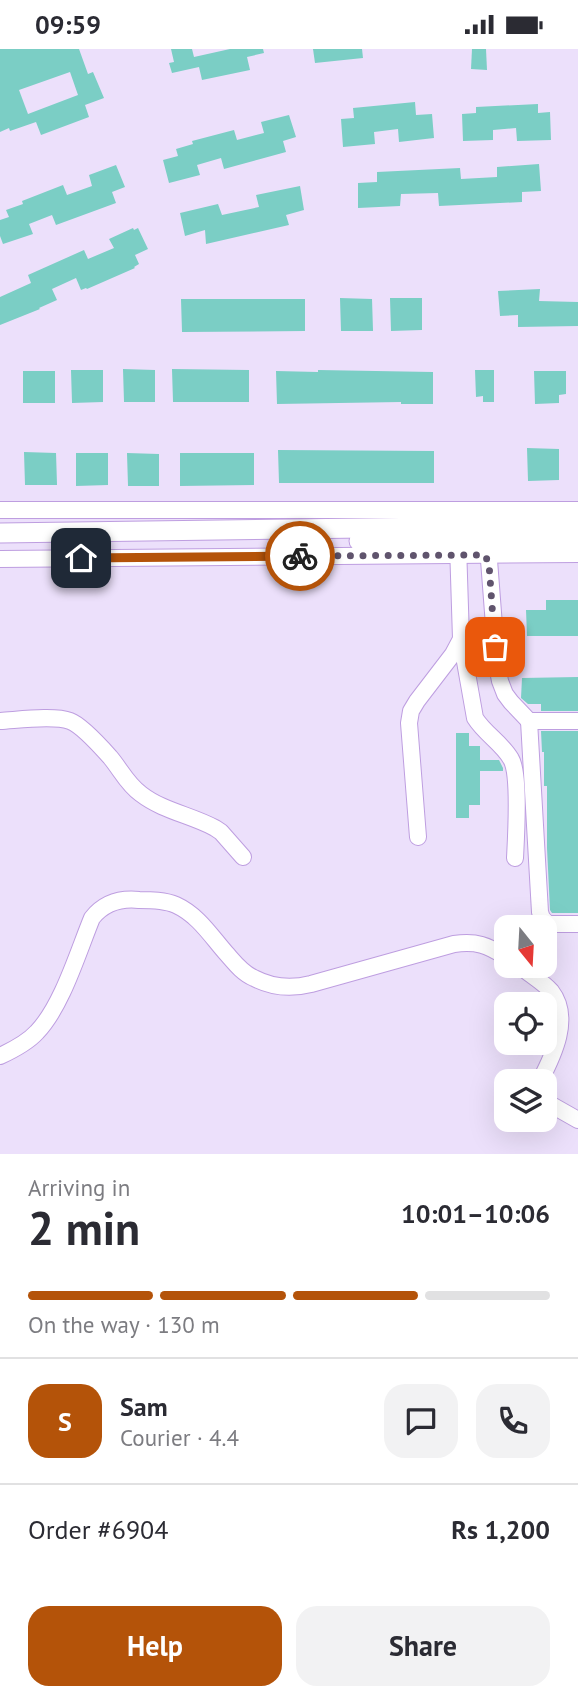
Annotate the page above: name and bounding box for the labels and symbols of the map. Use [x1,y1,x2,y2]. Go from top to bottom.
courier [265,521,335,591]
pin [51,528,111,588]
pin [465,617,525,677]
north arrow [494,915,556,978]

